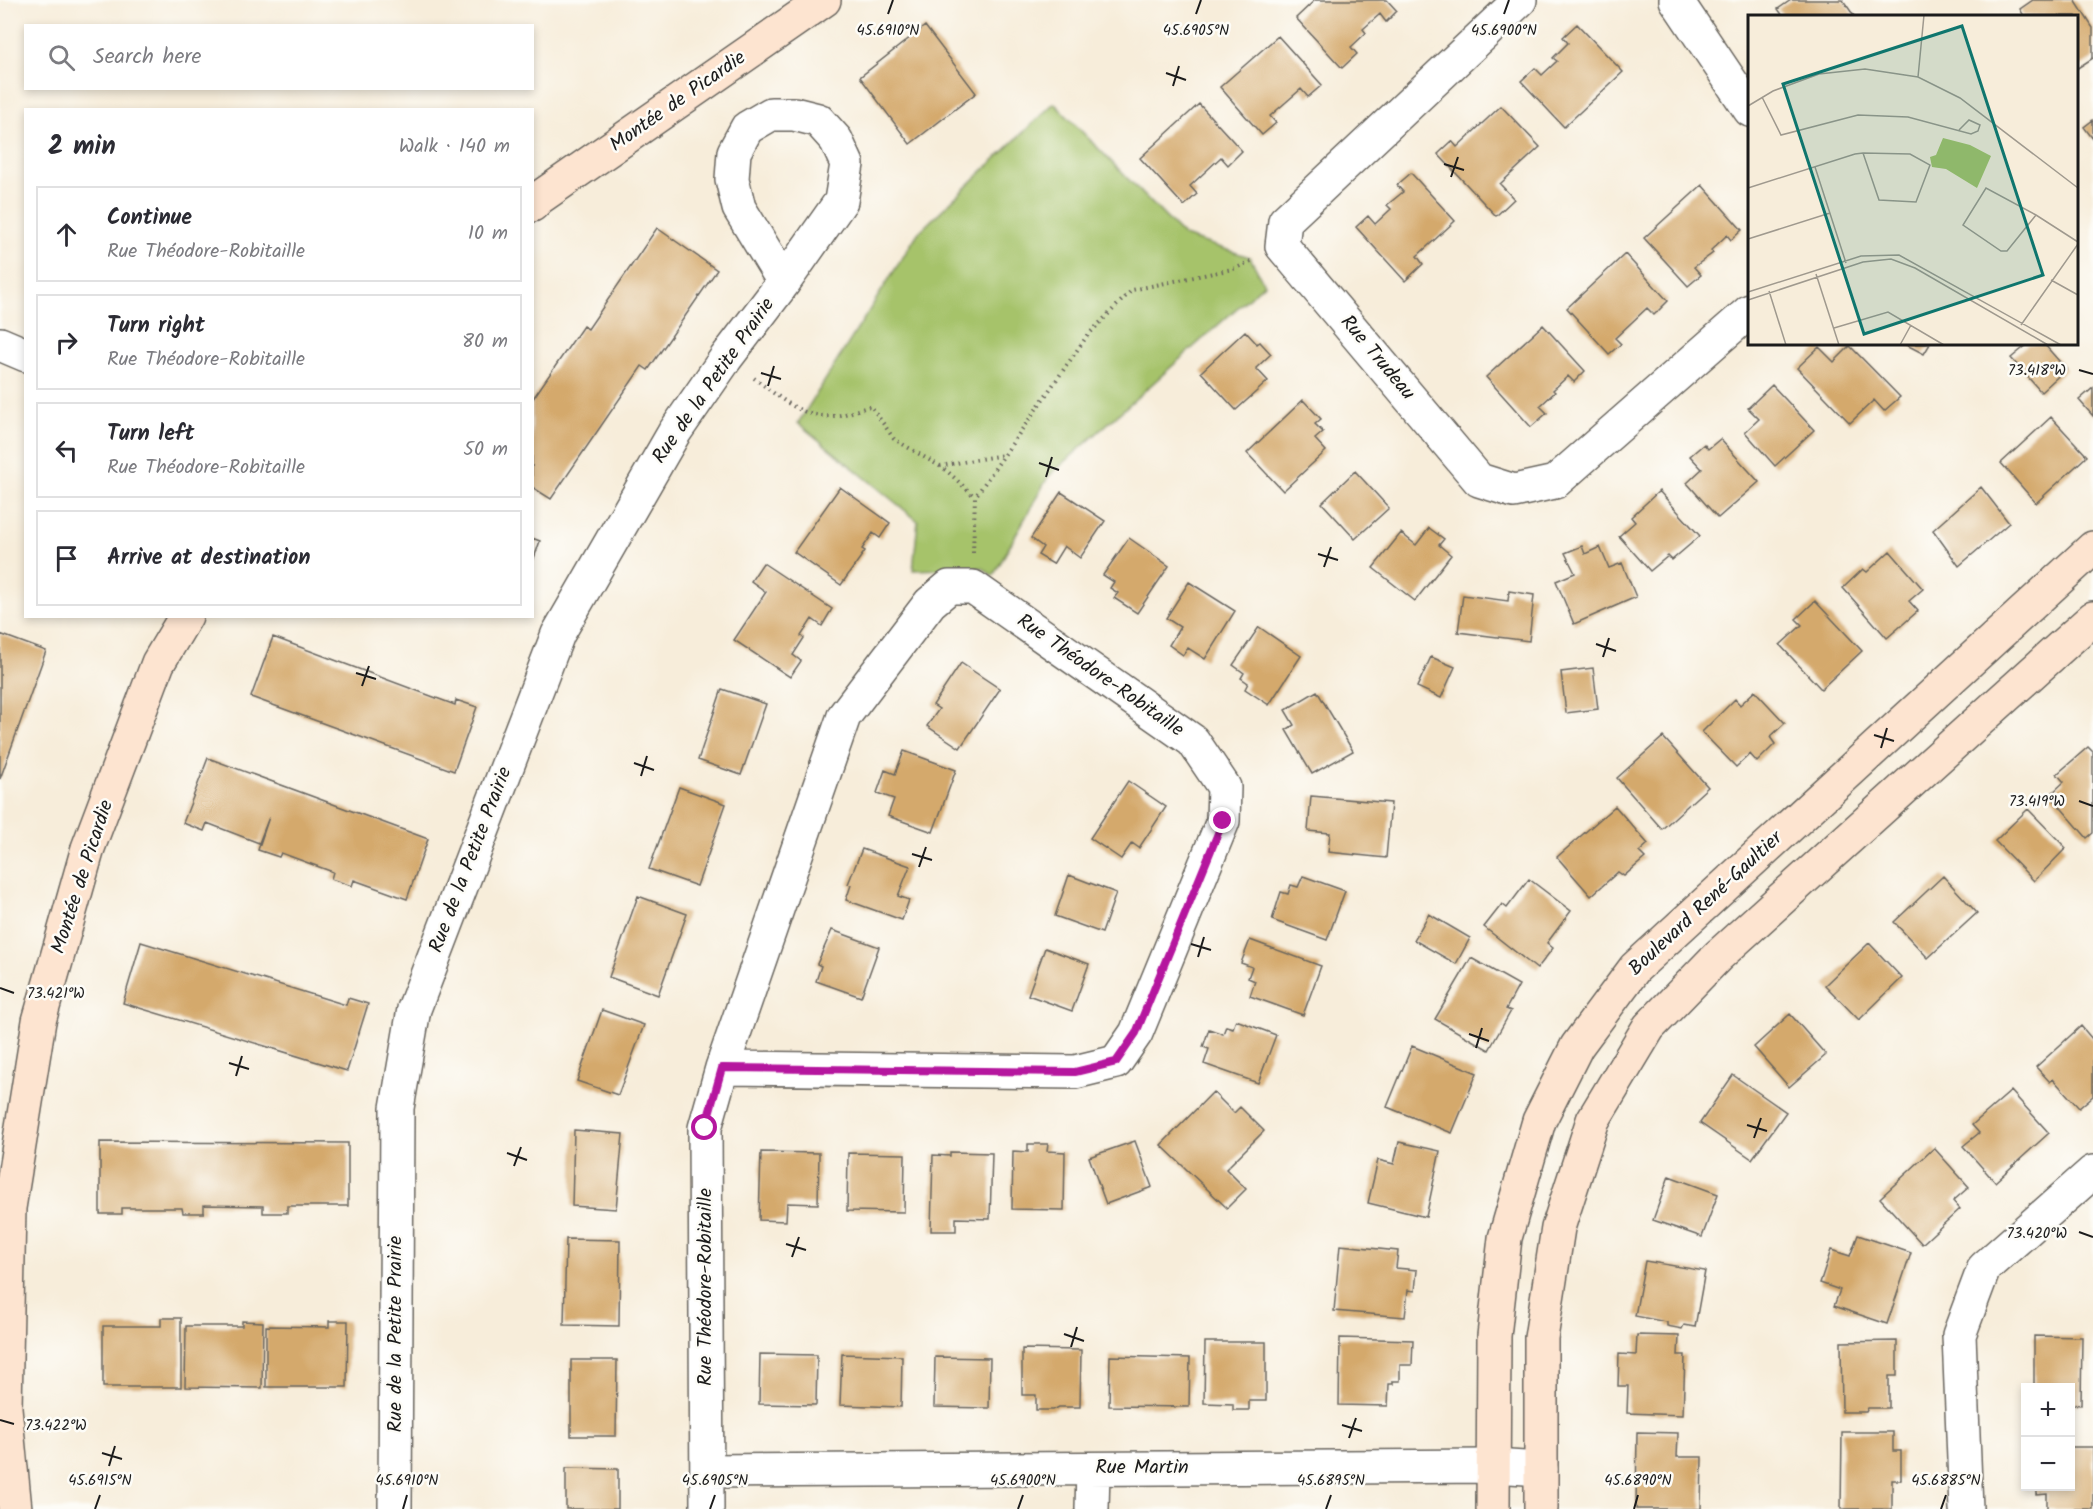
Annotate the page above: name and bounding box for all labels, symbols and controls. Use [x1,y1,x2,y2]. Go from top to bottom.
inset map [1748,15,2078,345]
text: 45.6910°N [857,19,920,43]
text: 45.6905°N [1163,19,1229,43]
text: 45.6900°N [1471,19,1537,43]
search box [24,24,534,90]
text: Search here [93,40,201,75]
icon: search [45,41,78,74]
street label: Montée de Picardie [603,43,753,161]
text: 2 min [48,126,116,168]
text: Walk · 140 m [399,131,510,163]
text: Continue [107,201,192,236]
icon: ahead [50,218,83,251]
text: 10 m [468,218,508,250]
text: Rue Théodore-Robitaille [107,236,305,268]
street label: Rue de la Petite Prairie [644,291,784,471]
street label: Rue Trudeau [1332,308,1423,408]
text: Turn right [107,309,205,344]
icon: right [50,326,83,359]
text: 80 m [462,326,508,358]
text: Rue Théodore-Robitaille [107,344,305,376]
text: 73.418°W [2008,359,2066,383]
text: Turn left [107,417,194,452]
icon: left [50,434,83,467]
text: 50 m [463,434,508,466]
text: Rue Théodore-Robitaille [107,452,305,484]
text: Arrive at destination [107,541,310,576]
icon: arrive [50,542,83,575]
street label: Rue Théodore-Robitaille [1010,606,1190,746]
street label: Rue de la Petite Prairie [421,762,521,958]
text: 73.419°W [2009,790,2065,814]
street label: Montée de Picardie [43,796,123,958]
route end [1209,807,1235,833]
street label: Boulevard René-Gaultier [1621,823,1792,984]
text: 73.421°W [27,982,85,1006]
route start [691,1114,717,1140]
street label: Rue Théodore-Robitaille [690,1188,722,1386]
text: 73.420°W [2007,1222,2067,1246]
street label: Rue de la Petite Prairie [380,1236,412,1432]
map controls [2021,1383,2075,1491]
button: + [2021,1383,2075,1437]
text: 73.422°W [25,1414,87,1438]
button: − [2021,1437,2075,1491]
street label: Rue Martin [1095,1452,1189,1484]
text: 45.6915°N [68,1469,132,1493]
text: 45.6910°N [376,1469,439,1493]
text: 45.6905°N [682,1469,748,1493]
text: 45.6900°N [990,1469,1056,1493]
text: 45.6895°N [1297,1469,1365,1493]
text: 45.6890°N [1604,1469,1672,1493]
text: 45.6885°N [1911,1469,1981,1493]

